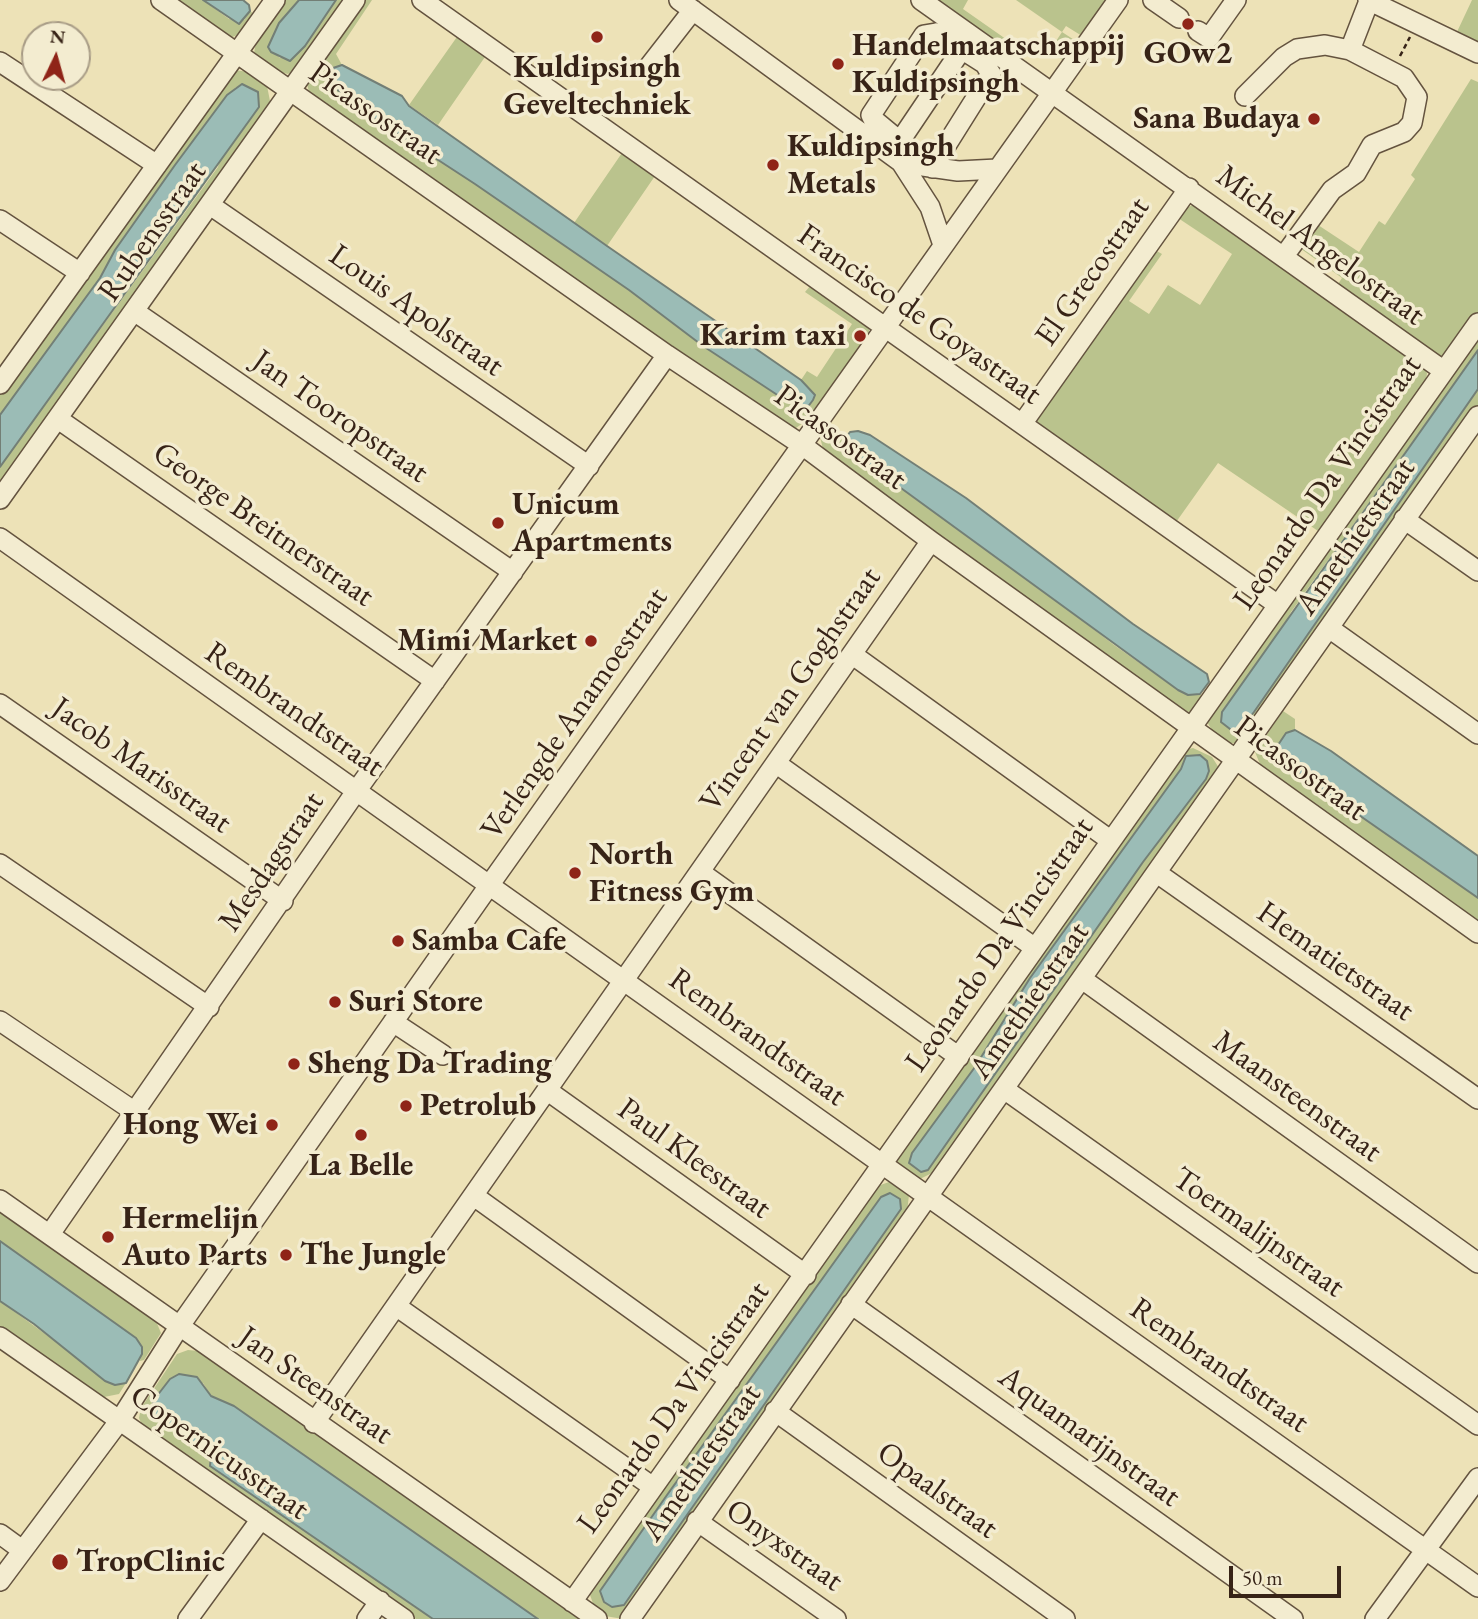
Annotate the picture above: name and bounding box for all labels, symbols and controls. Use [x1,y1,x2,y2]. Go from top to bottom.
marker: GOw2 [1180,16,1196,32]
north arrow [21,21,91,91]
text: N [49,23,66,50]
place label: Handelmaatschappij Kuldipsingh [852,27,1125,102]
marker: Kuldipsingh Geveltechniek [589,29,605,45]
place label: GOw2 [1144,35,1232,73]
place label: Kuldipsingh Geveltechniek [503,49,691,124]
street label: Picassostraat [301,54,449,174]
marker: Handelmaatschappij Kuldipsingh [830,56,846,72]
place label: Sana Budaya [1133,100,1300,138]
marker: Sana Budaya [1306,111,1322,127]
place label: Kuldipsingh Metals [787,128,955,203]
street label: Rubensstraat [91,154,215,310]
marker: Kuldipsingh Metals [765,157,781,173]
street label: Michel Angelostraat [1208,157,1432,335]
street label: El Grecostraat [1028,190,1158,354]
street label: Francisco de Goyastraat [790,216,1048,414]
street label: Louis Apolstraat [321,237,511,385]
place label: Karim taxi [700,317,846,355]
marker: Karim taxi [852,328,868,344]
street label: Jan Tooropstraat [244,342,436,492]
street label: Leonardo Da Vincistraat [1226,348,1430,618]
street label: Picassostraat [766,377,914,499]
street label: George Breitnerstraat [145,434,381,616]
street label: Amethietstraat [1288,451,1424,623]
place label: Unicum Apartments [512,486,672,561]
marker: Unicum Apartments [490,515,506,531]
street label: Vincent van Goghstraat [692,560,890,820]
street label: Verlengde Anamoestraat [473,580,677,848]
place label: Mimi Market [397,622,577,660]
marker: Mimi Market [583,633,599,649]
street label: Rembrandtstraat [197,634,391,786]
street label: Jacob Marisstraat [43,690,239,842]
street label: Picassostraat [1226,708,1374,830]
street label: Mesdagstraat [211,785,333,939]
street label: Leonardo Da Vincistraat [898,810,1102,1080]
place label: North Fitness Gym [589,836,754,911]
marker: North Fitness Gym [567,865,583,881]
street label: Hematietstraat [1249,894,1421,1030]
street label: Amethietstraat [962,915,1098,1087]
place label: Samba Cafe [412,922,566,960]
marker: Samba Cafe [390,933,406,949]
street label: Rembrandtstraat [661,961,853,1115]
place label: Suri Store [349,983,483,1021]
marker: Suri Store [327,994,343,1010]
street label: Maansteenstraat [1205,1023,1389,1171]
place label: Sheng Da Trading [308,1045,552,1083]
marker: Sheng Da Trading [286,1056,302,1072]
place label: Petrolub [420,1087,536,1125]
street label: Paul Kleestraat [610,1090,778,1228]
marker: Petrolub [398,1098,414,1114]
place label: Hong Wei [123,1106,258,1144]
marker: Hong Wei [264,1117,280,1133]
marker: La Belle [353,1127,369,1143]
place label: La Belle [309,1147,413,1185]
street label: Toermalijnstraat [1165,1160,1351,1306]
place label: Hermelijn Auto Parts [122,1200,267,1275]
marker: Hermelijn Auto Parts [100,1229,116,1245]
place label: The Jungle [300,1236,446,1274]
marker: The Jungle [278,1247,294,1263]
street label: Leonardo Da Vincistraat [570,1275,778,1541]
street label: Rembrandtstraat [1122,1290,1316,1442]
street label: Jan Steenstraat [230,1319,400,1453]
street label: Aquamarijnstraat [991,1358,1187,1516]
street label: Copernicusstraat [122,1377,316,1529]
street label: Amethietstraat [634,1377,770,1549]
street label: Opaalstraat [869,1434,1005,1548]
street label: Onyxstraat [718,1492,850,1600]
place label: TropClinic [76,1543,225,1581]
marker: TropClinic [50,1552,70,1572]
scale bar [1233,1552,1345,1596]
text: 50 m [1242,1564,1283,1591]

